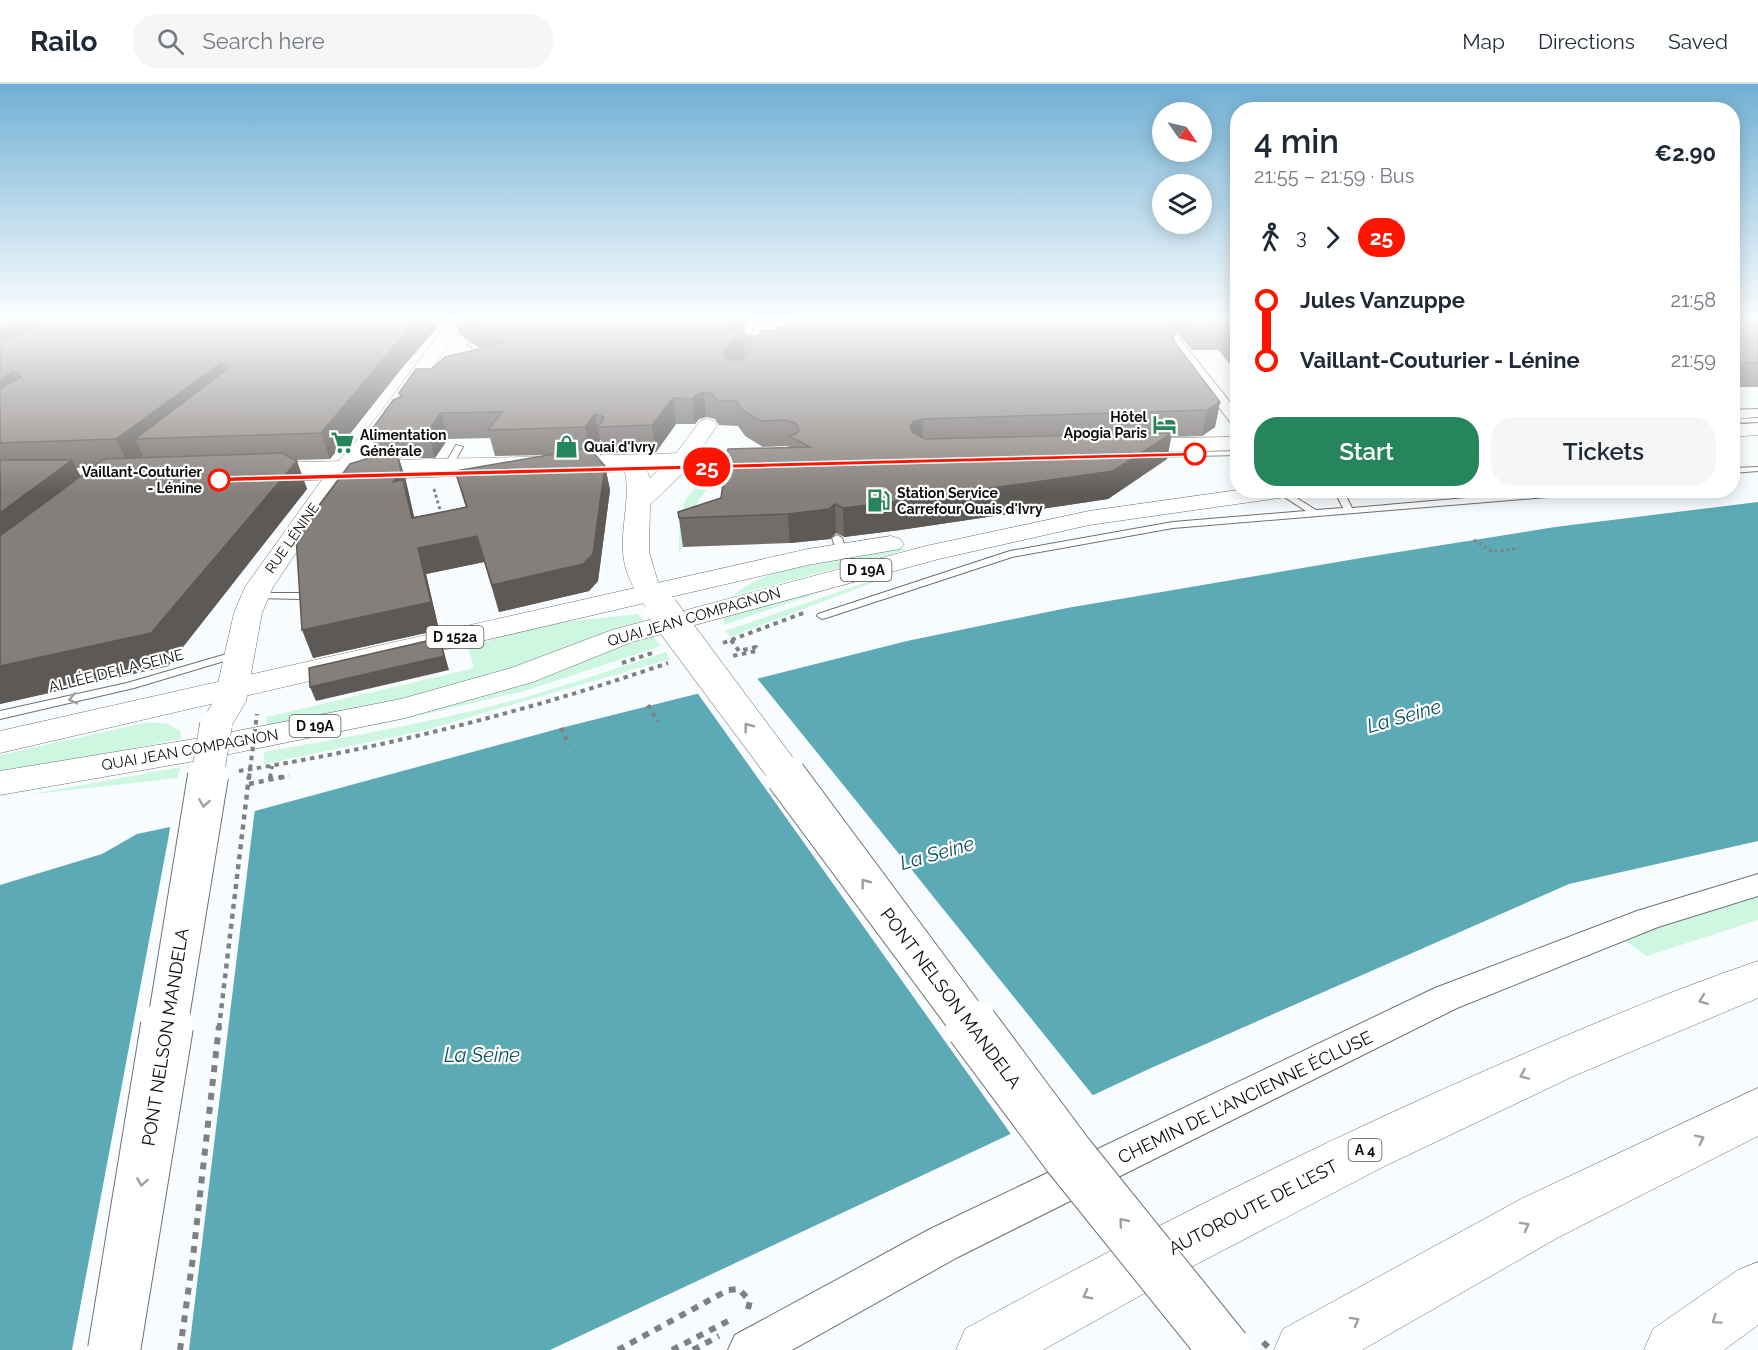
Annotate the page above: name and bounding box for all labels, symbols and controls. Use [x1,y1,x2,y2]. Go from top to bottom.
search box [133,14,553,68]
text: Railo [30,25,97,58]
icon: search [154,25,187,58]
text: Search here [202,28,325,54]
text: Map [1462,29,1505,54]
text: Directions [1538,29,1635,54]
text: Saved [1668,29,1728,54]
north arrow [1152,102,1212,162]
map controls [1152,102,1212,234]
text: 4 min [1254,122,1339,161]
text: €2.90 [1655,140,1716,166]
text: 21:55 – 21:59 · Bus [1254,164,1414,188]
button: layers [1152,174,1212,234]
icon: walk [1254,221,1287,254]
icon: forward [1316,221,1349,254]
text: 3 [1296,225,1307,249]
text: 25 [1370,225,1393,250]
text: Jules Vanzuppe [1300,287,1465,313]
text: 21:58 [1671,288,1716,312]
text: Vaillant-Couturier - Lénine [1300,347,1580,373]
text: 21:59 [1671,348,1716,372]
place label: Hôtel Apogia Paris [1064,409,1148,441]
hotel icon: Hôtel Apogia Paris [1152,412,1178,438]
button: Start [1254,417,1479,486]
button: Tickets [1491,417,1716,486]
place label: Alimentation Générale [360,427,446,459]
supermarket icon: Alimentation Générale [329,430,355,456]
shop icon: Quai d'Ivry [553,434,579,460]
place label: Quai d'Ivry [584,439,656,455]
unlabelled marker [1184,443,1206,465]
line badge: 25 [680,448,734,487]
text: 25 [695,455,719,480]
place label: Vaillant-Couturier - Lénine [82,464,203,496]
marker: Vaillant-Couturier - Lénine [208,469,230,491]
place label: Station Service Carrefour Quais d'Ivry [897,485,1043,517]
fuel station icon: Station Service Carrefour Quais d'Ivry [866,488,892,514]
street label: RUE LÉNINE [261,499,322,576]
road number: D 19A [840,559,892,581]
street label: QUAI JEAN COMPAGNON [605,584,783,650]
road number: D 152a [426,626,484,648]
street label: ALLÉE DE LA SEINE [47,646,185,696]
one-way arrow [68,691,78,704]
water label: La Seine [1364,694,1444,738]
road number: D 19A [290,715,340,737]
one-way arrow [745,722,756,733]
street label: QUAI JEAN COMPAGNON [100,726,280,774]
one-way arrow [198,799,210,808]
water label: La Seine [897,831,977,875]
one-way arrow [861,878,872,889]
street label: PONT NELSON MANDELA [876,904,1026,1092]
street label: PONT NELSON MANDELA [137,927,193,1147]
one-way arrow [1699,992,1709,1005]
street label: CHEMIN DE L'ANCIENNE ÉCLUSE [1114,1025,1376,1168]
water label: La Seine [444,1043,520,1067]
one-way arrow [1519,1068,1530,1080]
one-way arrow [1693,1135,1704,1147]
road number: A 4 [1348,1139,1382,1161]
street label: AUTOROUTE DE L’EST [1165,1155,1341,1259]
one-way arrow [136,1178,148,1187]
one-way arrow [1119,1218,1130,1229]
one-way arrow [1519,1222,1529,1233]
one-way arrow [1083,1288,1093,1299]
one-way arrow [1711,1313,1722,1324]
one-way arrow [1349,1317,1359,1329]

